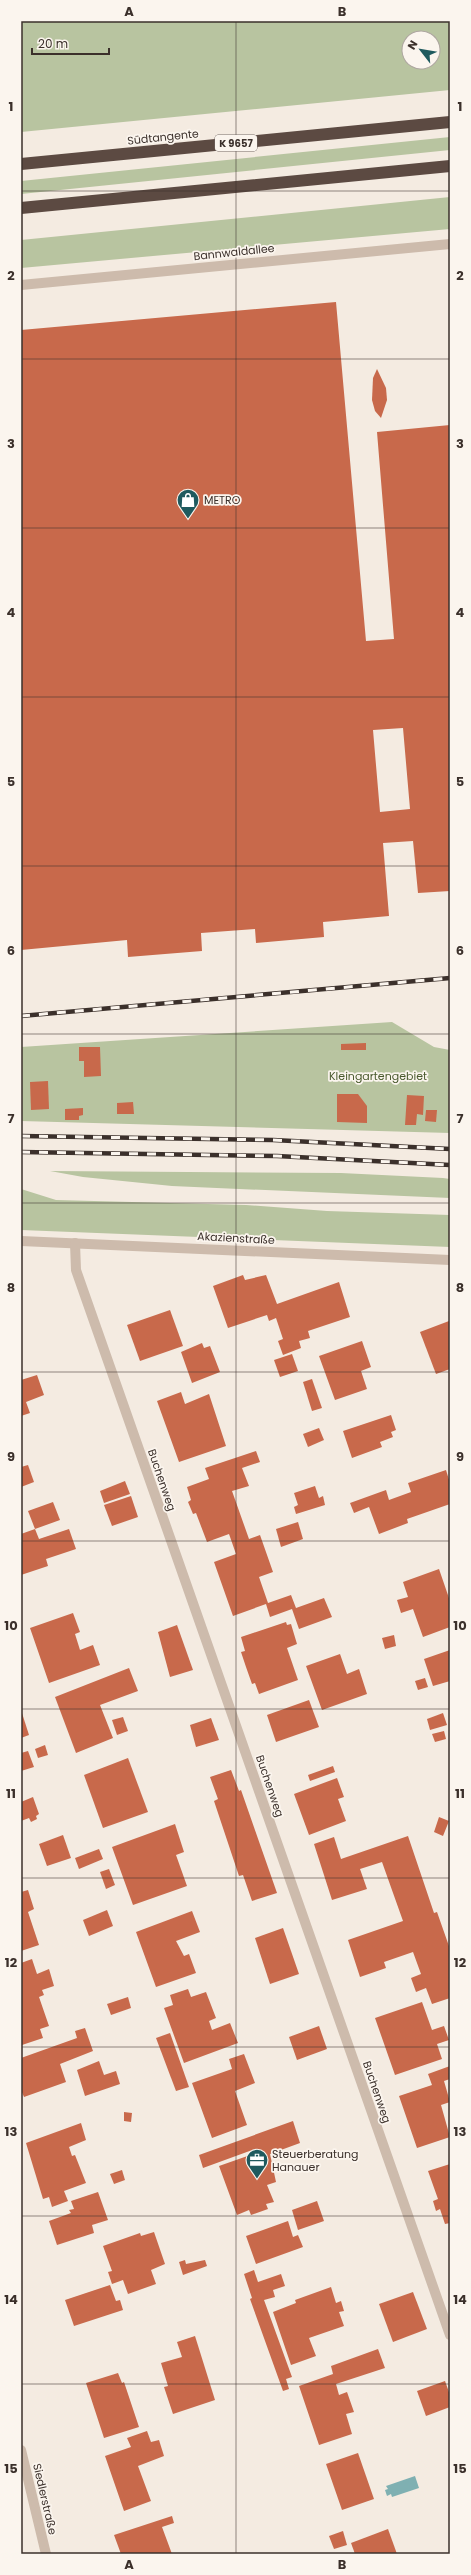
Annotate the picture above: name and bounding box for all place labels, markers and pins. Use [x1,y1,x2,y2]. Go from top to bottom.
shop icon: METRO [175,487,201,520]
place label: METRO [204,492,241,508]
place label: Steuerberatung Hanauer [272,2146,359,2175]
office icon: Steuerberatung Hanauer [244,2147,270,2180]

